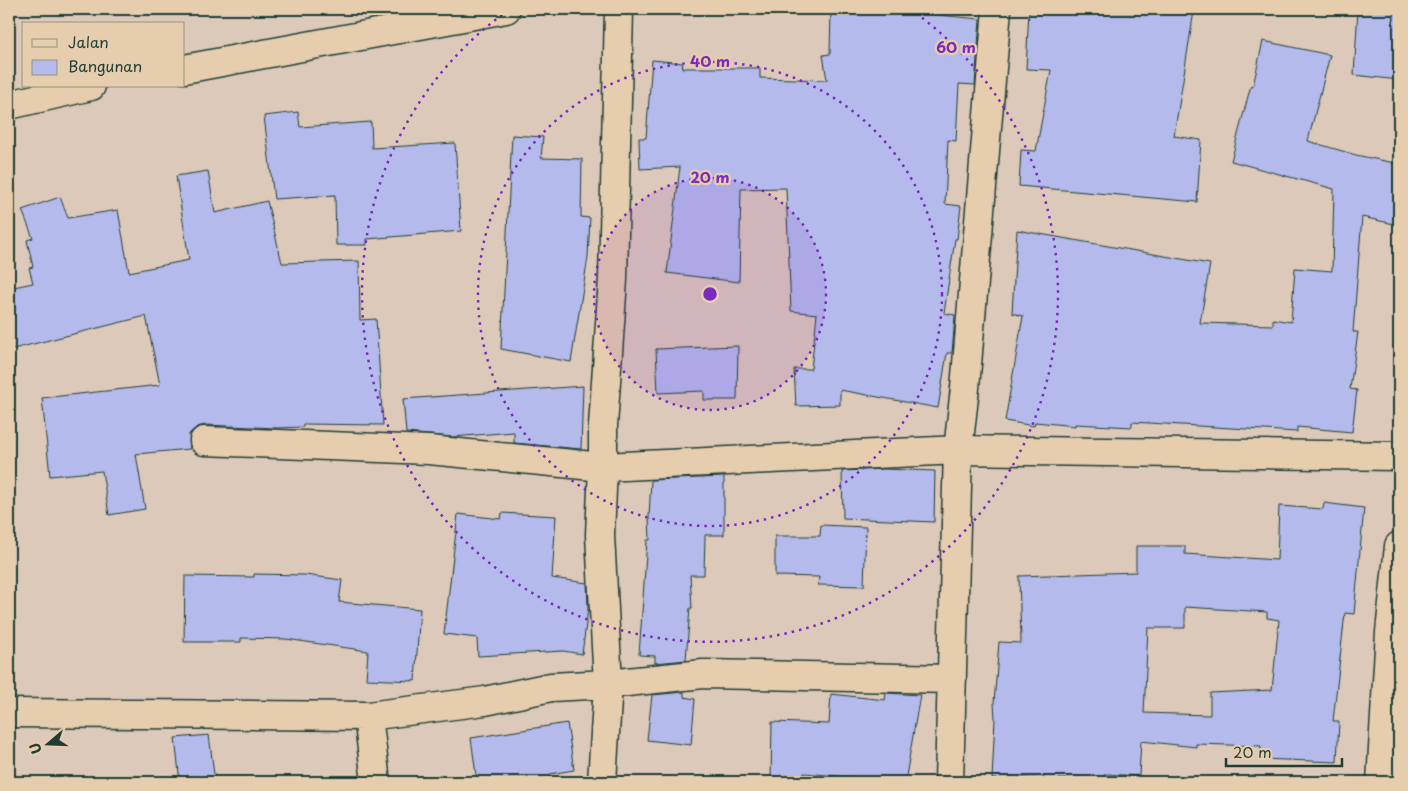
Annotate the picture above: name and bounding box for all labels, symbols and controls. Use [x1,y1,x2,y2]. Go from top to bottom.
legend [22,22,185,88]
text: Jalan [68,30,109,53]
text: 60 m [936,35,976,58]
text: 40 m [690,49,730,72]
text: Bangunan [68,54,142,77]
text: 20 m [691,165,729,188]
centre of rings [701,285,719,303]
north arrow [22,718,72,768]
scale bar [1226,736,1342,768]
text: U [24,740,47,757]
text: 20 m [1233,740,1272,763]

